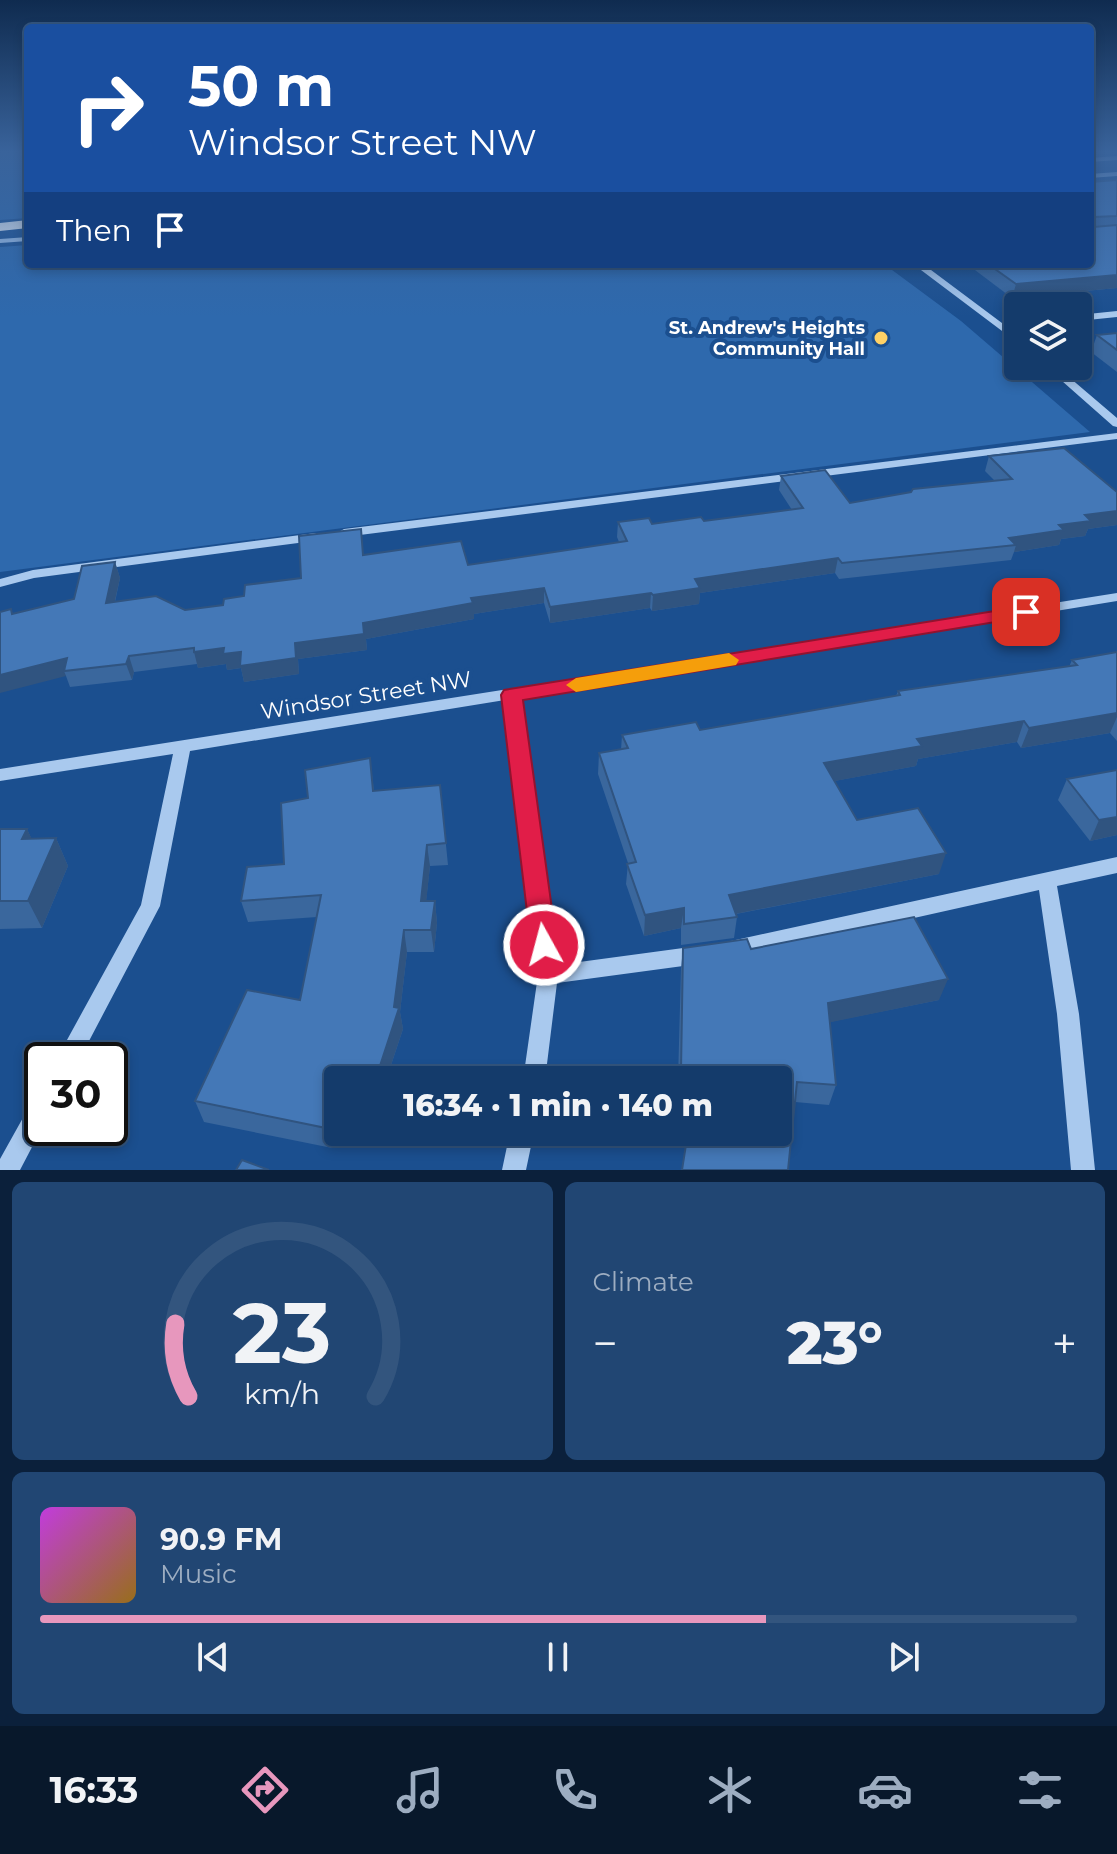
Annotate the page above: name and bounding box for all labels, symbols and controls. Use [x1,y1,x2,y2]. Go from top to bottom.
text: 50 m [188,52,334,120]
icon: right [56,56,160,160]
text: Windsor Street NW [188,120,537,164]
icon: arrive [148,208,192,252]
text: Then [56,212,132,249]
map controls [1004,292,1092,380]
button: layers [1004,292,1092,380]
place label: St. Andrew's Heights Community Hall [669,317,865,360]
marker: St. Andrew's Heights Community Hall [872,329,890,347]
pin [992,578,1060,646]
icon: arrive [1004,590,1048,634]
street label: Windsor Street NW [259,665,473,726]
position arrow [502,903,586,987]
speed limit sign: 30 [24,1042,128,1146]
text: 16:34 · 1 min · 140 m [403,1087,713,1124]
text: Climate [593,1266,694,1298]
text: 23 [233,1282,331,1384]
text: 23° [787,1306,883,1379]
text: − [593,1316,618,1370]
text: + [1052,1316,1077,1370]
text: km/h [244,1376,320,1411]
text: 90.9 FM [160,1521,282,1558]
text: Music [160,1558,237,1590]
icon: previous [191,1635,235,1679]
icon: pause [536,1635,580,1679]
icon: next [882,1635,926,1679]
icon: directions [237,1762,293,1818]
icon: music [392,1762,448,1818]
icon: phone [547,1762,603,1818]
icon: climate [702,1762,758,1818]
icon: car [857,1762,913,1818]
icon: filters [1012,1762,1068,1818]
text: 16:33 [49,1768,138,1812]

